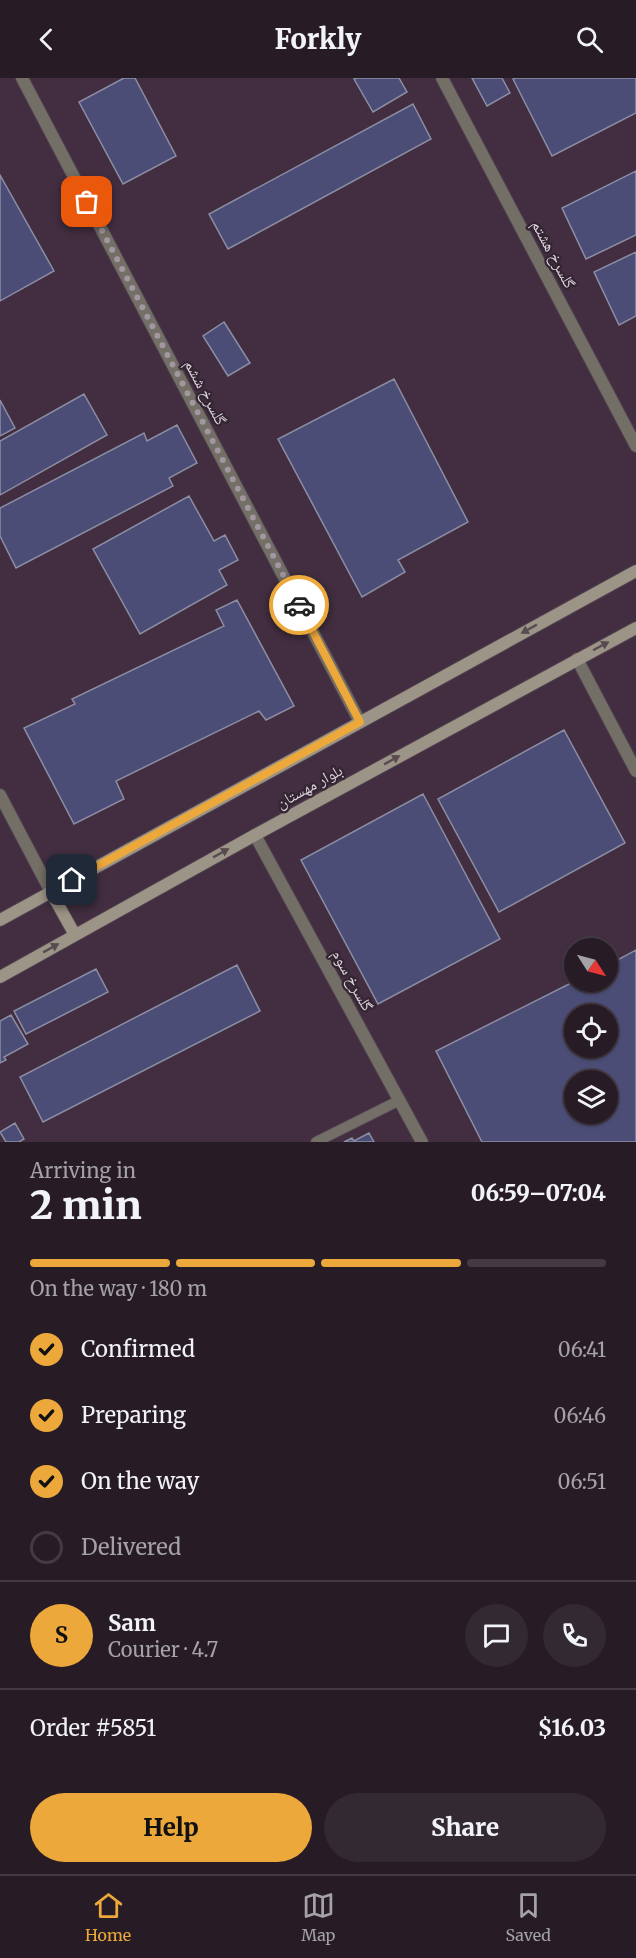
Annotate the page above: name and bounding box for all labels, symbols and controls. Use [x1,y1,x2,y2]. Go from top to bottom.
text: Forkly [275,22,361,56]
icon: back [30,23,63,56]
icon: search [573,23,606,56]
pin [61,176,112,227]
icon: bag [70,185,103,218]
street label: گلسرخ هشتم [527,216,580,292]
street label: گلسرخ ششم [180,356,232,429]
courier [269,575,329,635]
icon: car [283,589,316,622]
one-way arrow [521,624,538,634]
one-way arrow [592,642,609,651]
one-way arrow [384,755,401,765]
street label: بلوار مهستان [272,760,346,813]
one-way arrow [213,849,230,859]
pin [46,854,97,905]
icon: home [55,863,88,896]
north arrow [564,938,618,992]
map controls [564,938,618,1124]
one-way arrow [43,943,59,954]
street label: گلسرخ سوم [327,946,378,1015]
button: locate [564,1004,618,1058]
button: layers [564,1070,618,1124]
text: Arriving in [30,1158,136,1183]
text: 06:59–07:04 [471,1179,606,1207]
text: 2 min [30,1181,142,1230]
text: On the way · 180 m [30,1276,207,1301]
icon: check [30,1333,63,1366]
text: Confirmed [81,1335,195,1363]
text: 06:41 [558,1337,606,1362]
icon: check [30,1399,63,1432]
text: Preparing [81,1401,186,1429]
text: 06:46 [554,1403,606,1428]
icon: check [30,1465,63,1498]
text: On the way [81,1467,199,1495]
text: 06:51 [558,1469,606,1494]
text: Delivered [81,1533,181,1561]
button: chat [465,1604,528,1667]
button: phone [543,1604,606,1667]
text: Sam [108,1609,156,1637]
text: S [55,1621,68,1649]
text: Courier · 4.7 [108,1637,218,1662]
text: Order #5851 [30,1714,156,1742]
text: $16.03 [538,1714,606,1742]
button: Help [30,1793,312,1862]
button: Share [324,1793,606,1862]
tab: Home [85,1889,131,1945]
tab: Map [301,1889,335,1945]
tab: Saved [506,1889,551,1945]

